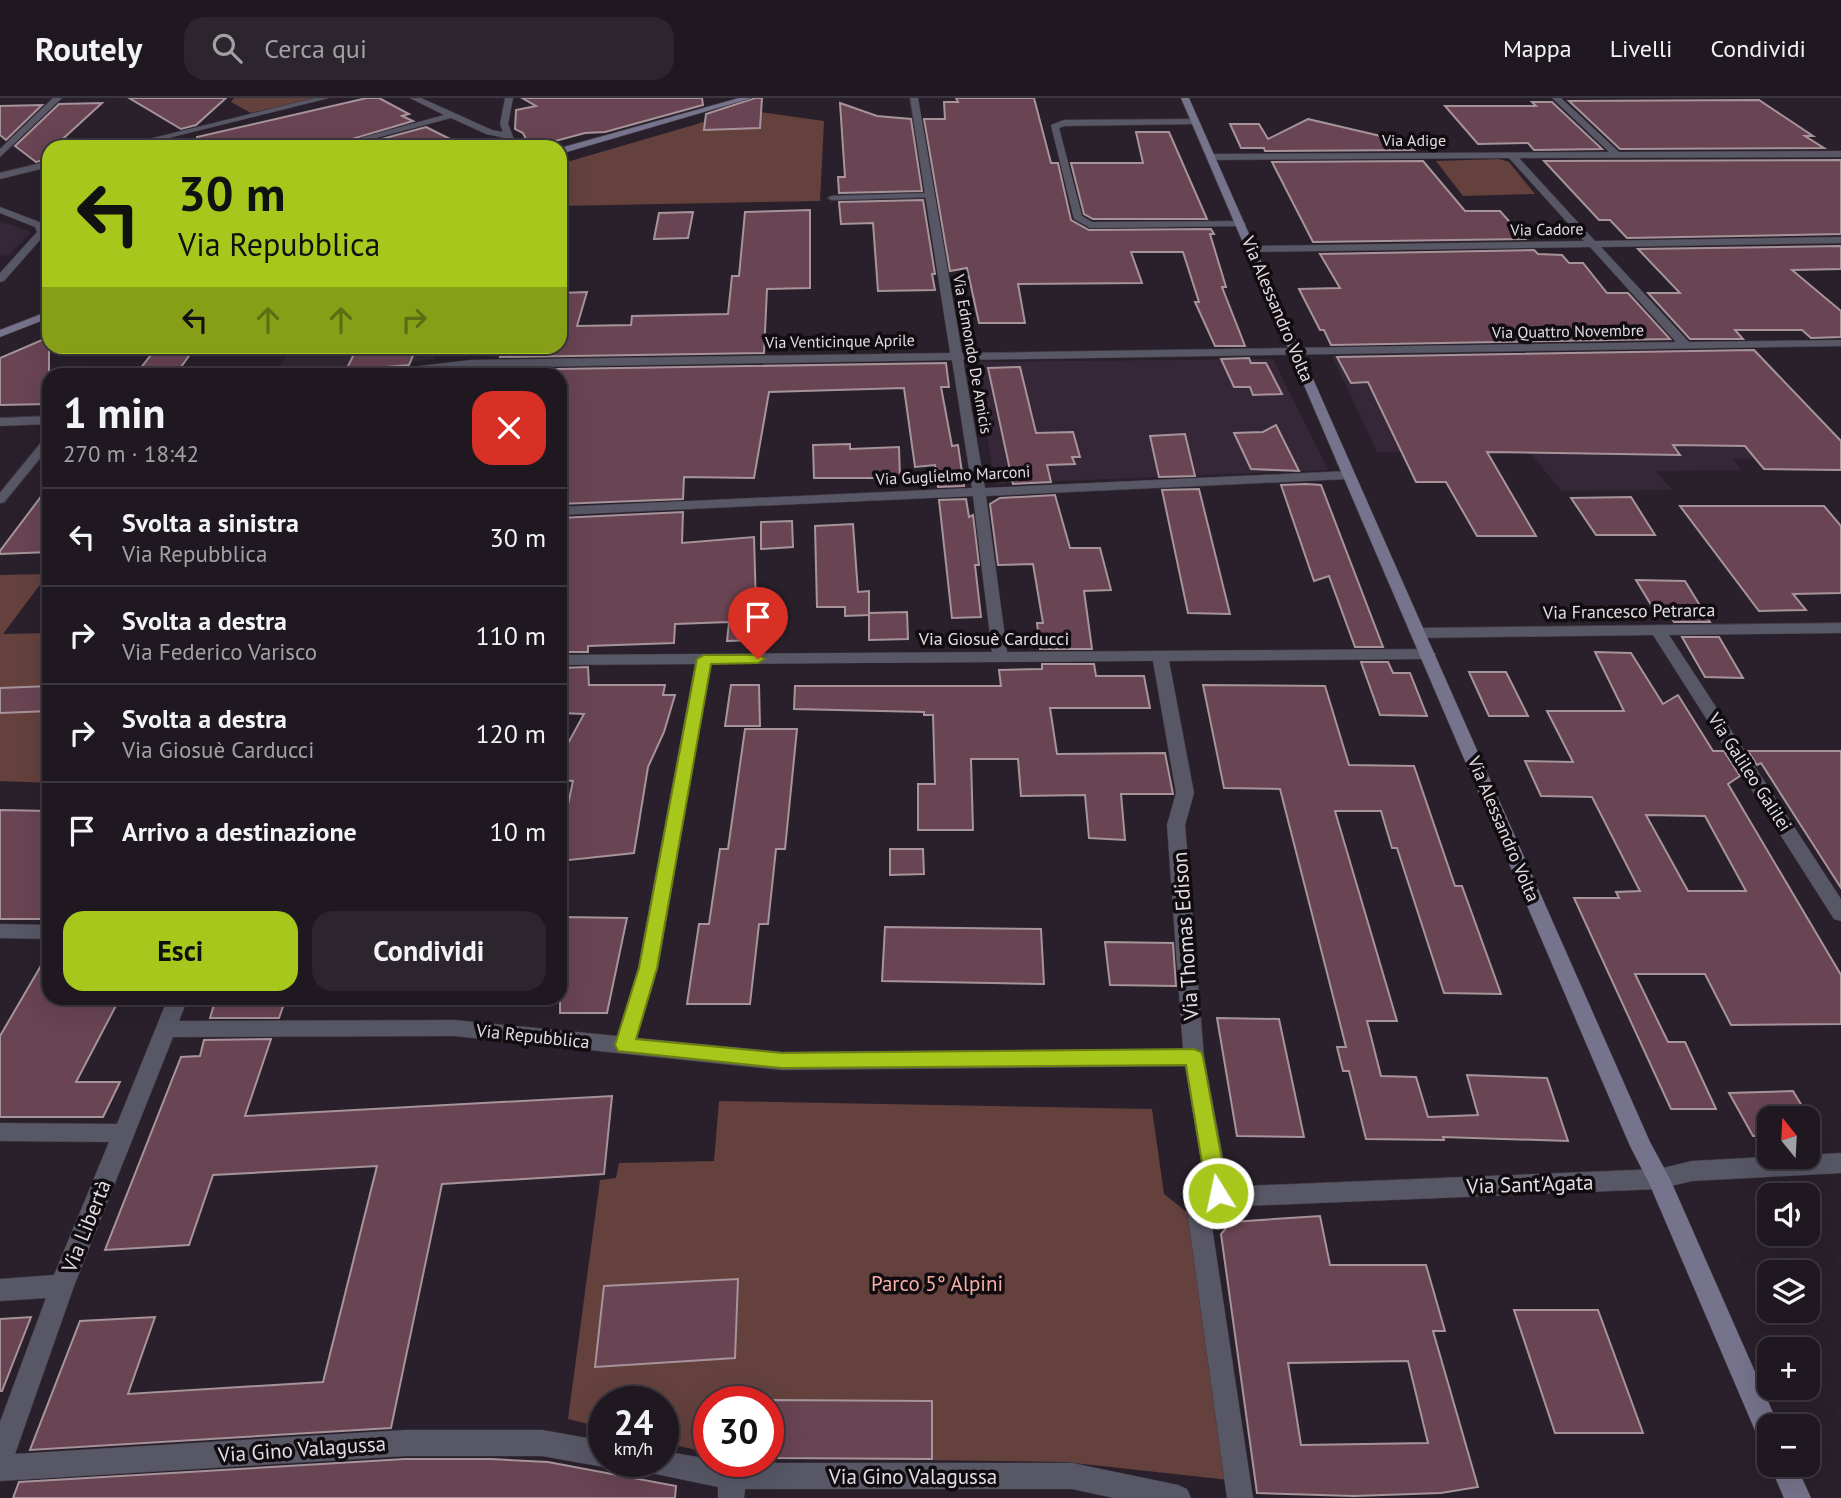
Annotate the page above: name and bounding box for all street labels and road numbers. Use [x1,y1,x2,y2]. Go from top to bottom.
street label: Via Adige [1381,130,1446,150]
street label: Via Cadore [1509,218,1584,240]
street label: Via Alessandro Volta [1237,232,1319,385]
street label: Via Edmondo De Amicis [949,272,997,436]
street label: Via Quattro Novembre [1491,320,1644,342]
street label: Via Venticinque Aprile [764,330,915,352]
street label: Via Guglielmo Marconi [874,461,1031,489]
street label: Via Francesco Petrarca [1542,598,1715,624]
street label: Via Giosuè Carducci [918,627,1069,650]
street label: Via Galileo Galilei [1703,708,1797,836]
street label: Via Alessandro Volta [1463,752,1545,905]
street label: Via Thomas Edison [1166,851,1204,1022]
street label: Via Repubblica [474,1019,591,1053]
street label: Via Sant'Agata [1465,1168,1594,1200]
street label: Via Libertà [55,1176,117,1277]
street label: Via Gino Valagussa [216,1430,387,1468]
street label: Via Gino Valagussa [828,1463,997,1490]

